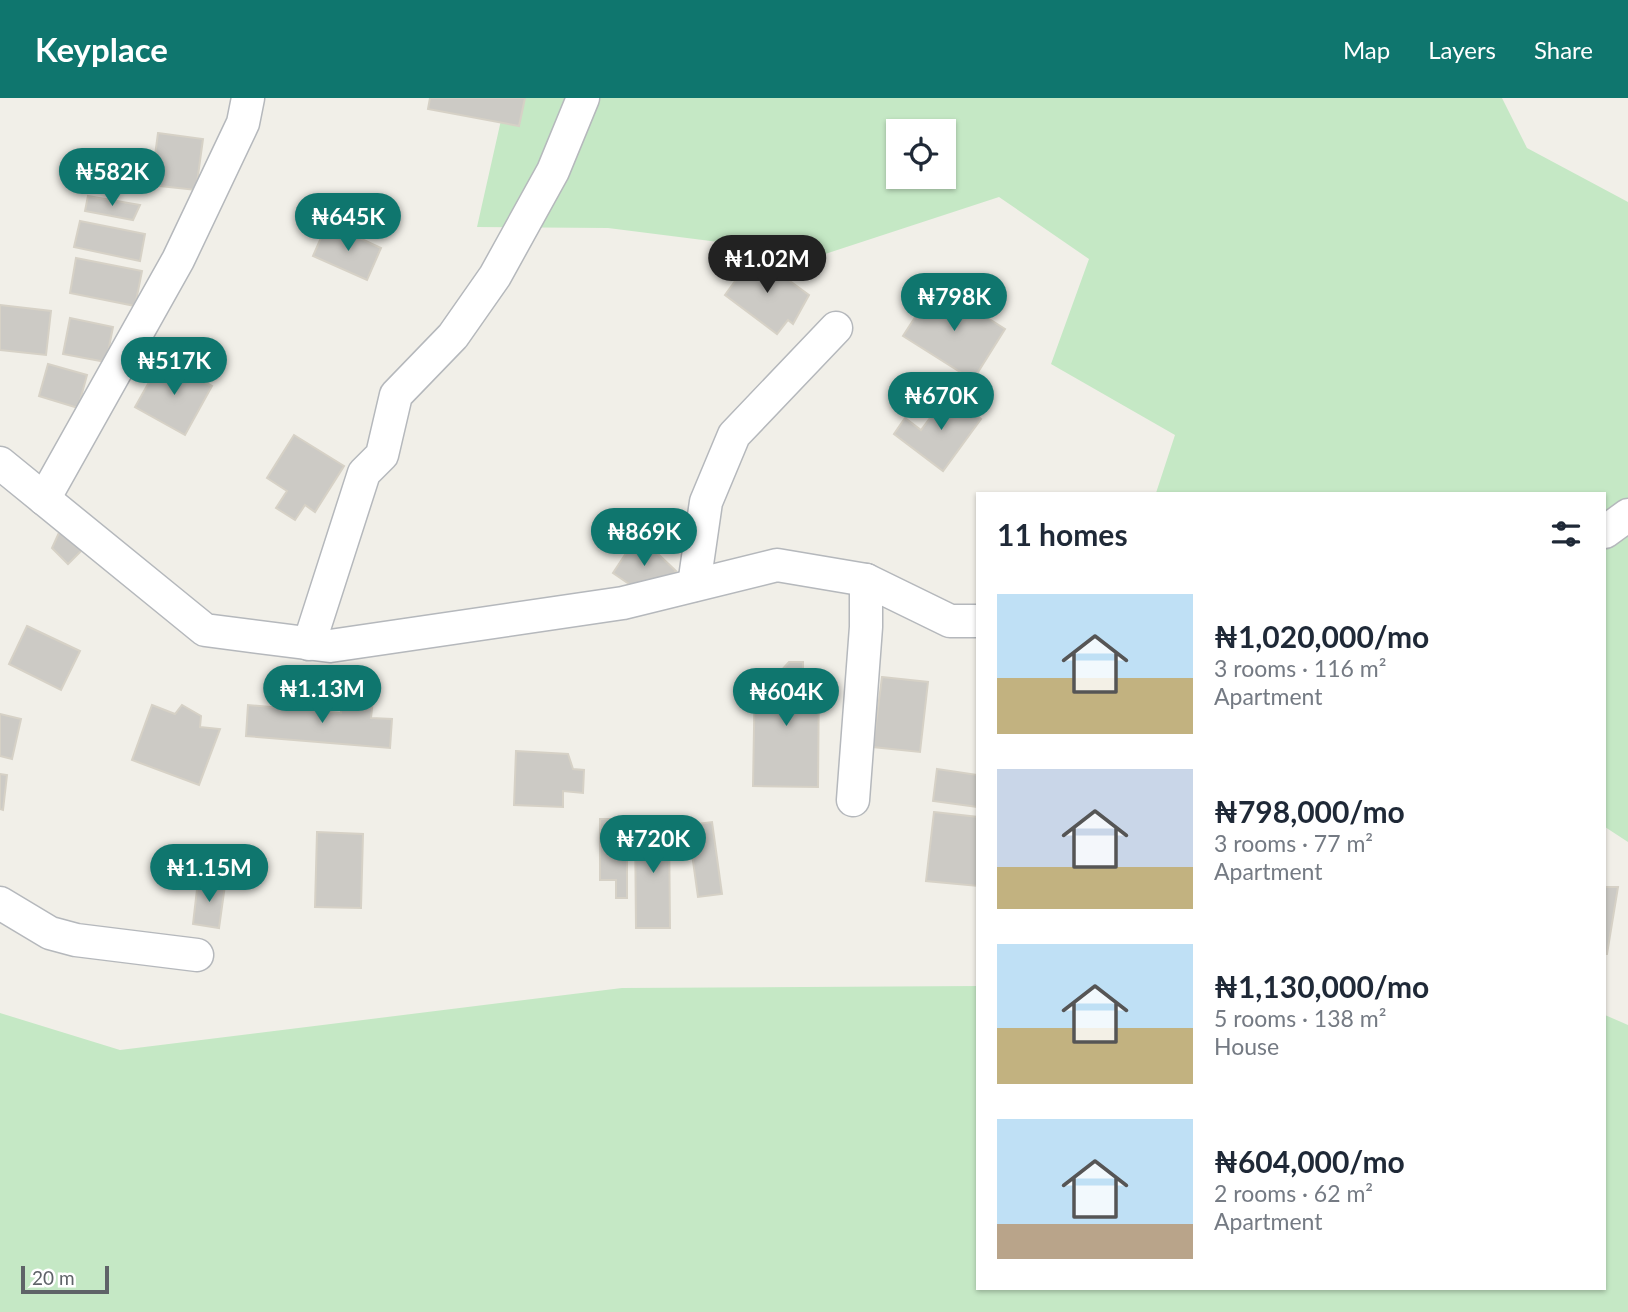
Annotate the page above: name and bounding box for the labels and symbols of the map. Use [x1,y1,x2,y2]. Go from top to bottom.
pin: ₦582K [63,148,161,208]
pin: ₦645K [299,194,397,253]
pin: ₦1.02M [710,236,824,295]
pin: ₦798K [905,274,1003,333]
pin: ₦517K [125,338,223,397]
pin: ₦670K [892,372,990,432]
pin: ₦869K [595,508,693,568]
pin: ₦1.13M [265,666,379,725]
pin: ₦604K [737,668,835,728]
pin: ₦720K [604,816,702,875]
pin: ₦1.15M [152,844,266,904]
scale bar [21,1263,108,1295]

